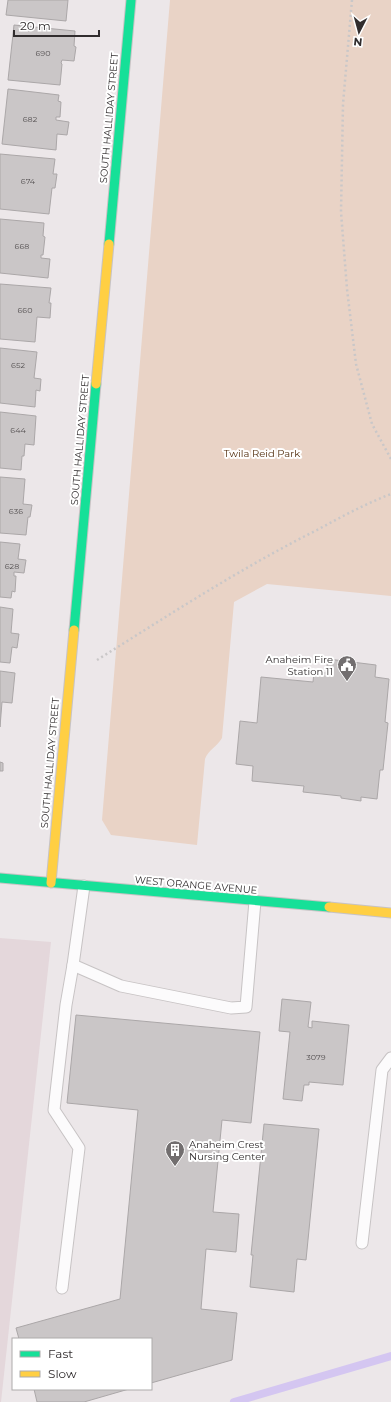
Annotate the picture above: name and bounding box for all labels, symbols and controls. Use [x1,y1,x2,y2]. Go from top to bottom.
scale bar [14,12,99,38]
north arrow [339,12,379,52]
text: 20 m [20,18,51,33]
text: N [353,35,363,49]
house number: 690 [35,48,51,58]
street label: SOUTH HALLIDAY STREET [97,52,121,184]
house number: 682 [23,114,38,124]
house number: 674 [21,176,36,186]
house number: 668 [15,241,29,251]
house number: 660 [17,305,33,315]
house number: 652 [11,360,25,370]
street label: SOUTH HALLIDAY STREET [68,374,92,506]
house number: 644 [10,425,26,435]
park label: Twila Reid Park [224,447,300,460]
house number: 636 [9,506,23,516]
house number: 628 [5,561,19,571]
place label: Anaheim Fire Station 11 [266,653,333,678]
public building icon: Anaheim Fire Station 11 [336,654,358,682]
street label: SOUTH HALLIDAY STREET [38,697,62,829]
street label: WEST ORANGE AVENUE [134,873,258,897]
house number: 3079 [306,1052,326,1062]
place label: Anaheim Crest Nursing Center [189,1138,265,1163]
building icon: Anaheim Crest Nursing Center [164,1139,186,1167]
legend [12,1338,152,1390]
text: Fast [48,1346,73,1361]
text: Slow [48,1366,77,1381]

